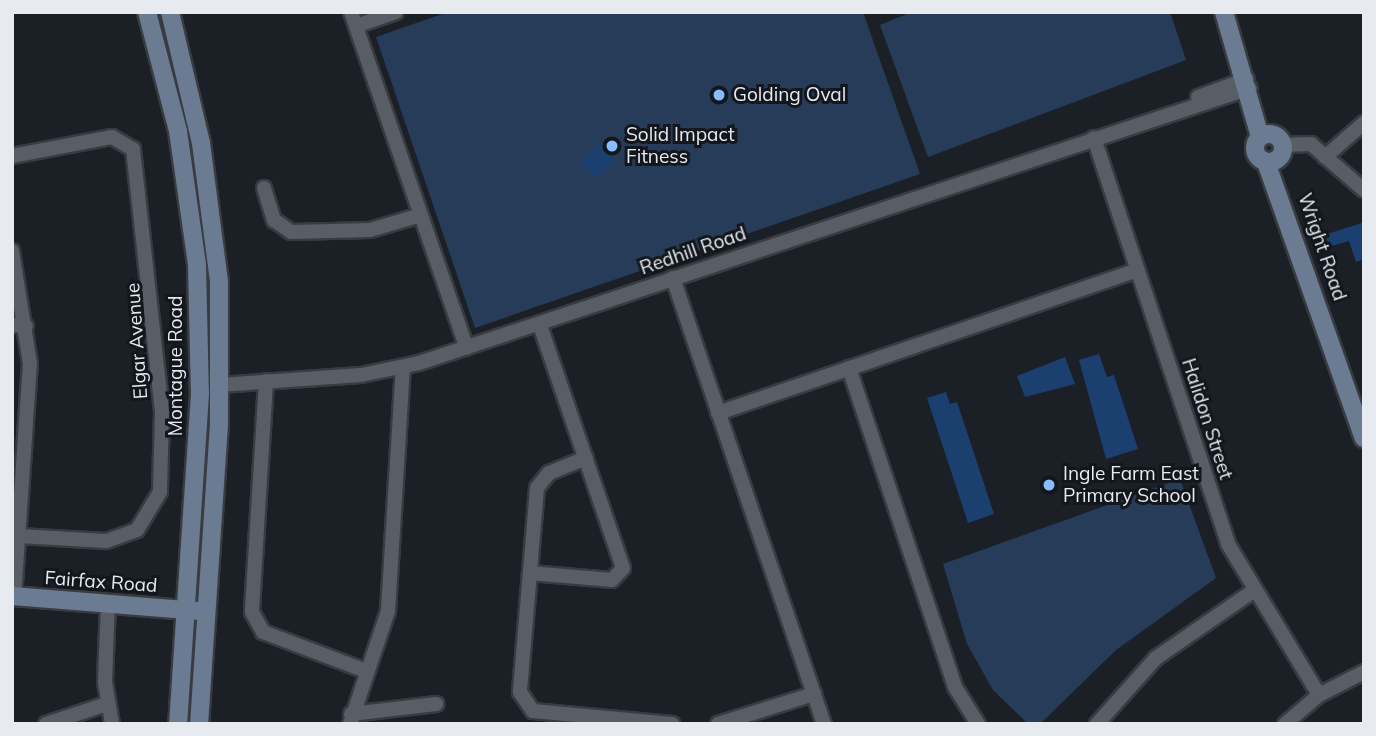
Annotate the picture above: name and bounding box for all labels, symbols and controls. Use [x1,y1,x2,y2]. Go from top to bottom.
place label: Golding Oval [733,84,846,106]
marker: Golding Oval [711,87,727,103]
place label: Solid Impact Fitness [626,124,735,168]
marker: Solid Impact Fitness [604,138,620,154]
street label: Wright Road [1293,190,1351,304]
street label: Redhill Road [637,222,749,280]
street label: Elgar Avenue [122,282,152,400]
street label: Montague Road [165,296,187,436]
street label: Halidon Street [1177,356,1237,482]
place label: Ingle Farm East Primary School [1063,463,1199,507]
marker: Ingle Farm East Primary School [1041,477,1057,493]
street label: Fairfax Road [44,567,158,597]

